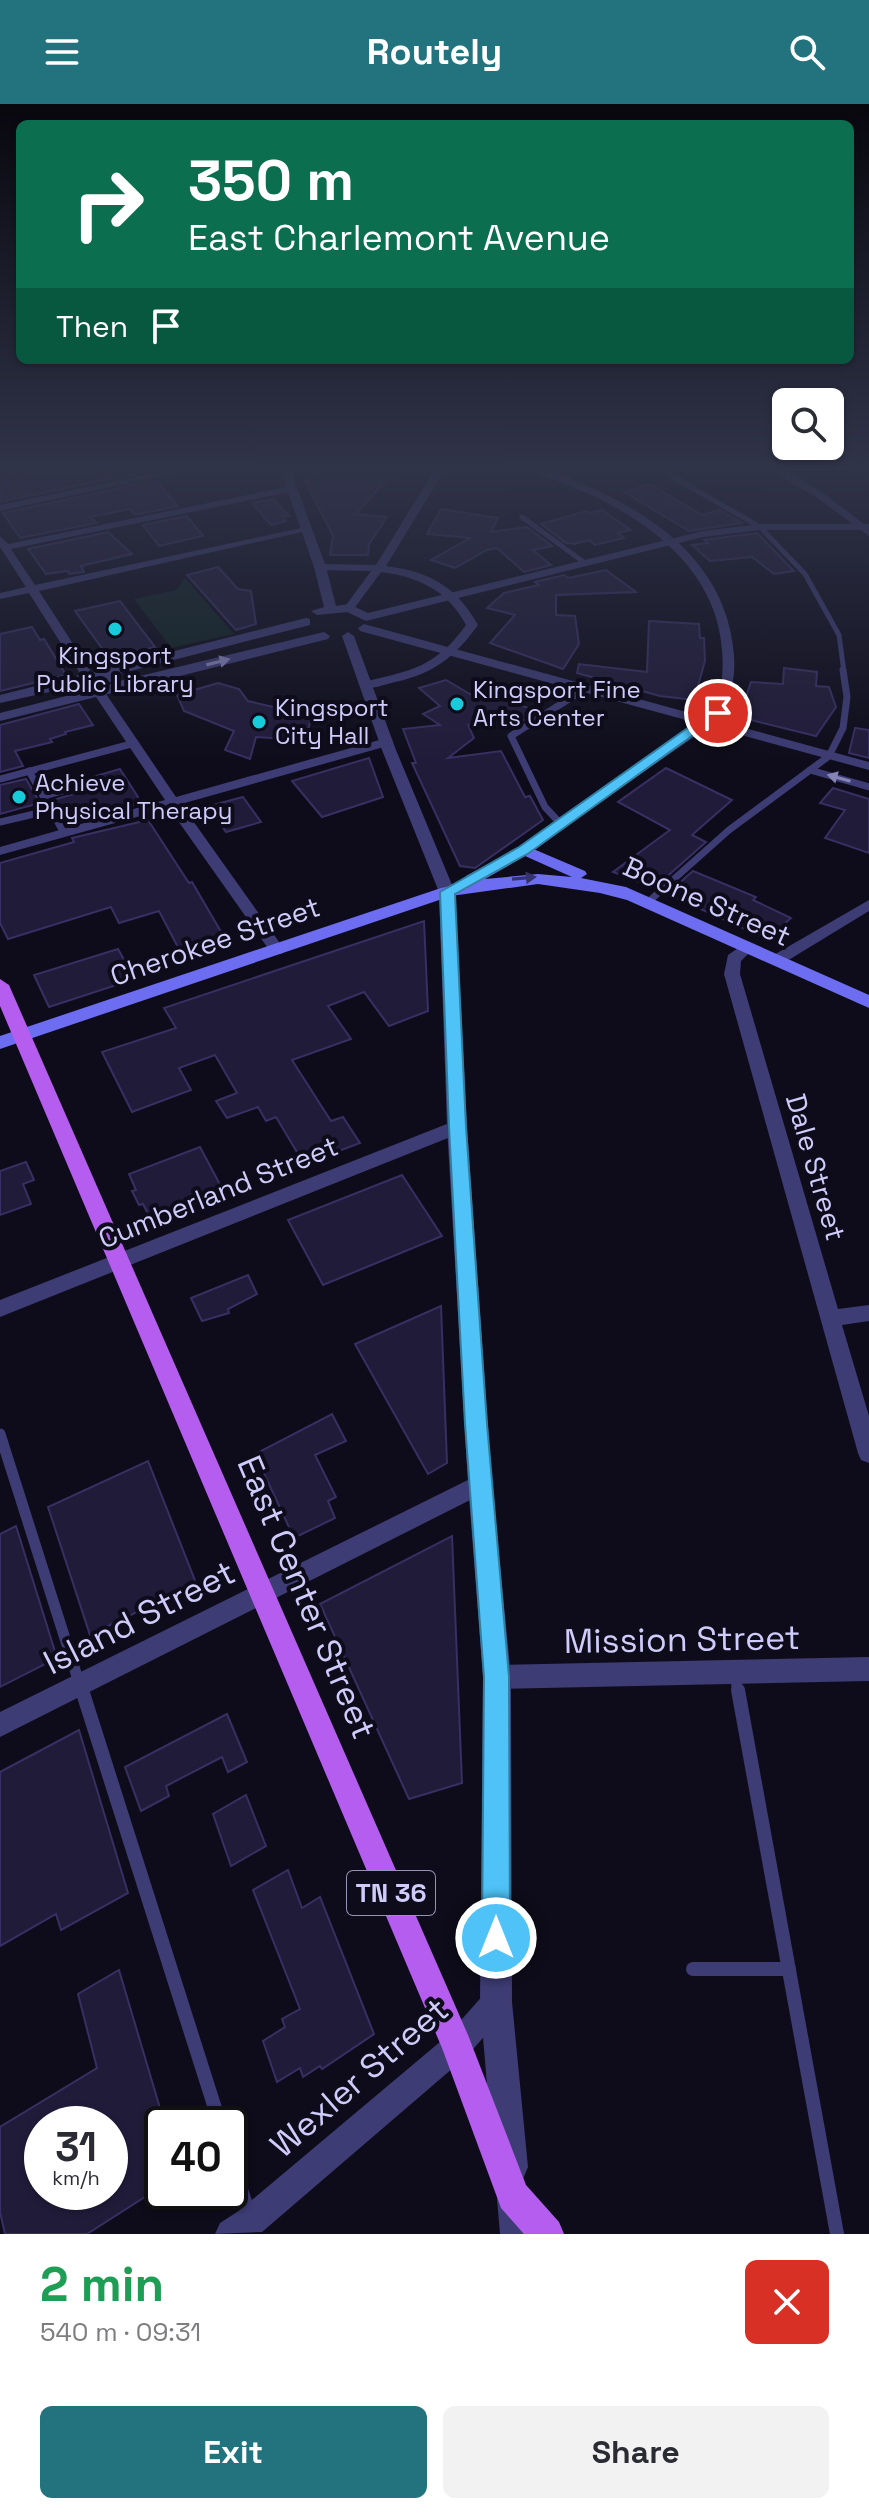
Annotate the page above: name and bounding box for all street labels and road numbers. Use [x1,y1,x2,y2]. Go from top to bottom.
street label: Boone Street [618,848,796,954]
street label: Cherokee Street [105,888,325,994]
street label: Dale Street [778,1090,854,1244]
street label: Cumberland Street [93,1127,343,1257]
street label: East Center Street [227,1449,386,1745]
street label: Island Street [36,1551,242,1684]
street label: Mission Street [563,1616,801,1663]
road number: TN 36 [347,1871,435,1915]
street label: Wexler Street [261,1988,457,2167]

